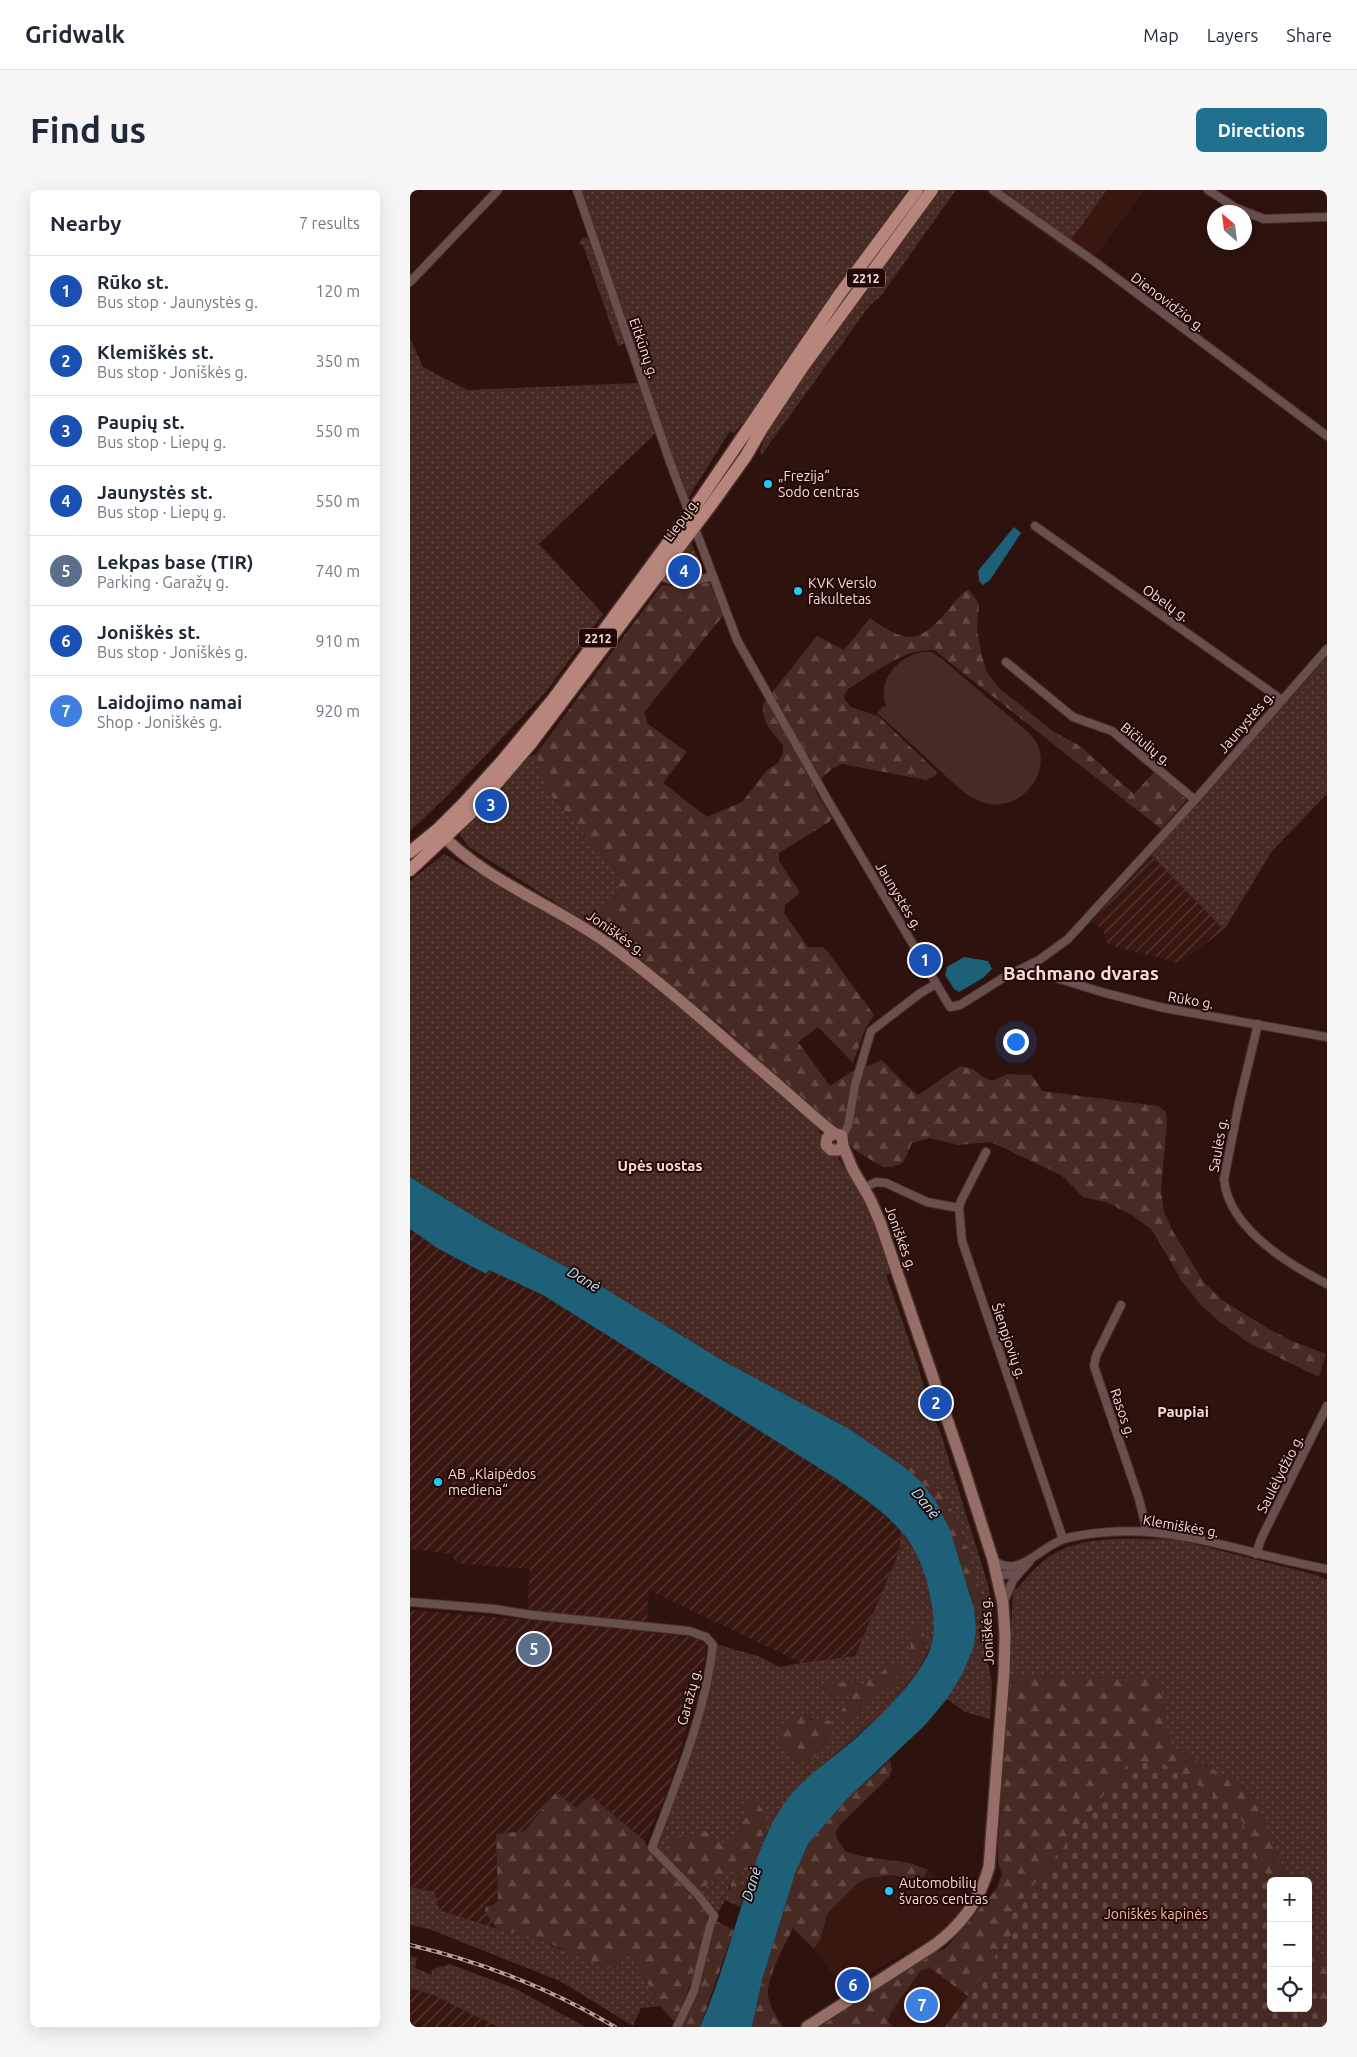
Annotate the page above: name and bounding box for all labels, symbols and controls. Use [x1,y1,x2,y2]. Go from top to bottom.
text: Gridwalk [25,21,125,48]
text: Map [1143,25,1179,45]
text: Layers [1207,25,1258,45]
text: Share [1286,25,1332,45]
button: Directions [1196,108,1327,152]
text: Find us [30,110,146,150]
north arrow [1207,205,1252,250]
text: Nearby [50,211,121,235]
text: 7 results [299,214,360,232]
road number: 2212 [847,268,885,288]
street label: Dienovidžio g. [1128,269,1208,335]
text: Rūko st. [97,271,169,293]
text: 1 [61,282,71,300]
text: 120 m [315,282,360,300]
text: Bus stop · Jaunystės g. [97,293,258,311]
street label: Eitkūnų g. [626,316,662,380]
text: Klemiškės st. [97,341,214,363]
text: 2 [61,352,71,370]
text: 350 m [315,352,360,370]
text: Bus stop · Joniškės g. [97,363,248,381]
text: Paupių st. [97,411,185,433]
text: 3 [61,422,71,440]
text: 550 m [315,422,360,440]
text: Bus stop · Liepų g. [97,433,226,451]
place label: „Frezija“ Sodo centras [778,468,859,500]
marker: „Frezija“ Sodo centras [762,478,774,490]
text: Jaunystės st. [97,481,213,503]
text: 4 [61,492,71,510]
text: 550 m [315,492,360,510]
street label: Liepų g. [660,495,702,545]
text: Bus stop · Liepų g. [97,503,226,521]
text: Lekpas base (TIR) [97,551,254,573]
pin: 4 [668,552,700,590]
text: 5 [61,562,71,580]
text: 740 m [315,562,360,580]
text: Parking · Garažų g. [97,573,229,591]
place label: KVK Verslo fakultetas [808,575,877,607]
street label: Obelų g. [1140,581,1192,625]
marker: KVK Verslo fakultetas [792,585,804,597]
text: Joniškės st. [97,621,200,643]
road number: 2212 [579,628,617,648]
text: 6 [61,632,71,650]
text: 910 m [315,632,360,650]
text: Bus stop · Joniškės g. [97,643,248,661]
street label: Jaunystės g. [1215,688,1277,756]
text: Laidojimo namai [97,691,242,713]
text: 7 [61,702,71,720]
text: 920 m [315,702,360,720]
text: Shop · Joniškės g. [97,713,222,731]
street label: Bičiulių g. [1118,719,1174,769]
pin: 3 [475,786,507,824]
street label: Jaunystės g. [872,859,926,933]
street label: Joniškės g. [584,907,648,959]
pin: 1 [909,941,941,979]
district label: Bachmano dvaras [1003,962,1159,984]
street label: Rūko g. [1167,988,1215,1012]
your location [1003,1029,1029,1055]
street label: Saulės g. [1205,1117,1231,1173]
district label: Upės uostas [617,1157,703,1174]
street label: Joniškės g. [882,1203,920,1273]
water label: Danė [565,1263,604,1295]
street label: Šienpjovių g. [989,1301,1030,1381]
pin: 2 [920,1384,952,1422]
street label: Rasos g. [1107,1386,1139,1440]
district label: Paupiai [1157,1403,1209,1420]
street label: Saulėlydžio g. [1254,1432,1306,1516]
place label: AB „Klaipėdos mediena“ [448,1466,536,1498]
marker: AB „Klaipėdos mediena“ [432,1476,444,1488]
water label: Danė [909,1484,944,1522]
street label: Klemiškės g. [1142,1511,1220,1541]
street label: Joniškės g. [977,1597,997,1665]
pin: 5 [518,1630,550,1668]
street label: Garažų g. [674,1667,704,1727]
water label: Danė [738,1865,764,1903]
place label: Automobilių švaros centras [899,1875,988,1907]
map controls [1267,1877,1312,2012]
button: + [1267,1877,1312,1922]
marker: Automobilių švaros centras [883,1885,895,1897]
park label: Joniškės kapinės [1104,1906,1208,1922]
button: − [1267,1922,1312,1967]
pin: 6 [837,1966,869,2004]
button: locate [1267,1967,1312,2012]
pin: 7 [906,1986,938,2024]

